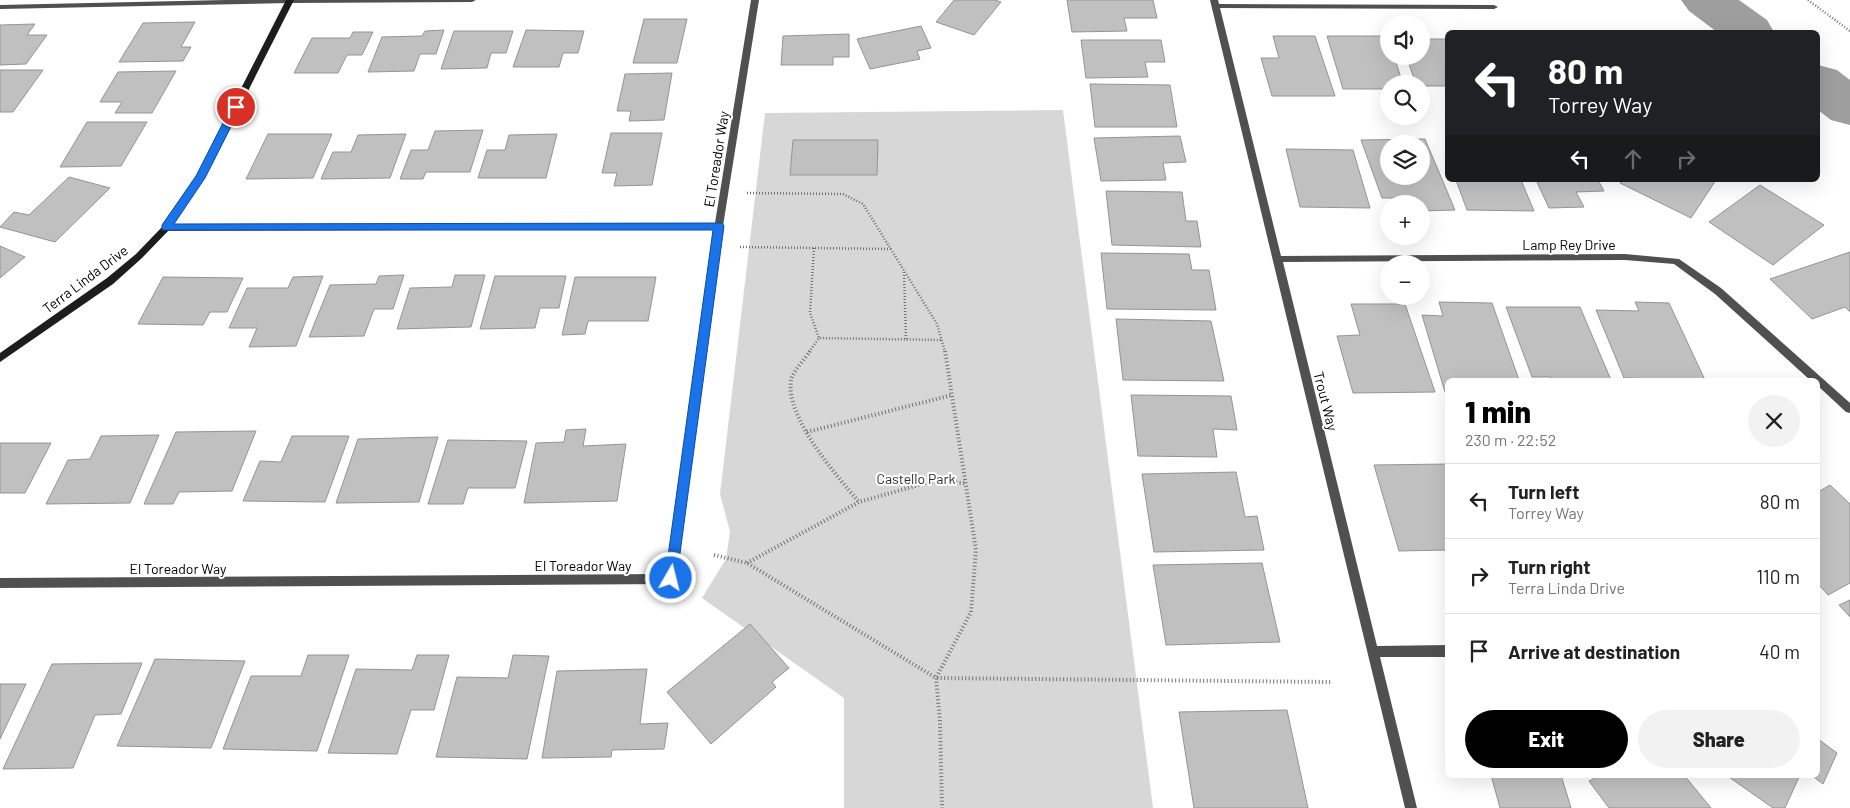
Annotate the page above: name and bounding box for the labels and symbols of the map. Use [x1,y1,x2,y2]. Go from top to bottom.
pin [215,86,257,128]
street label: El Toreador Way [700,109,732,208]
street label: Lamp Rey Drive [1522,236,1616,253]
street label: Terra Linda Drive [39,241,131,317]
street label: Trout Way [1310,370,1342,433]
park label: Castello Park [876,470,956,487]
position arrow [644,551,696,603]
street label: El Toreador Way [535,557,632,574]
street label: El Toreador Way [130,560,227,577]

